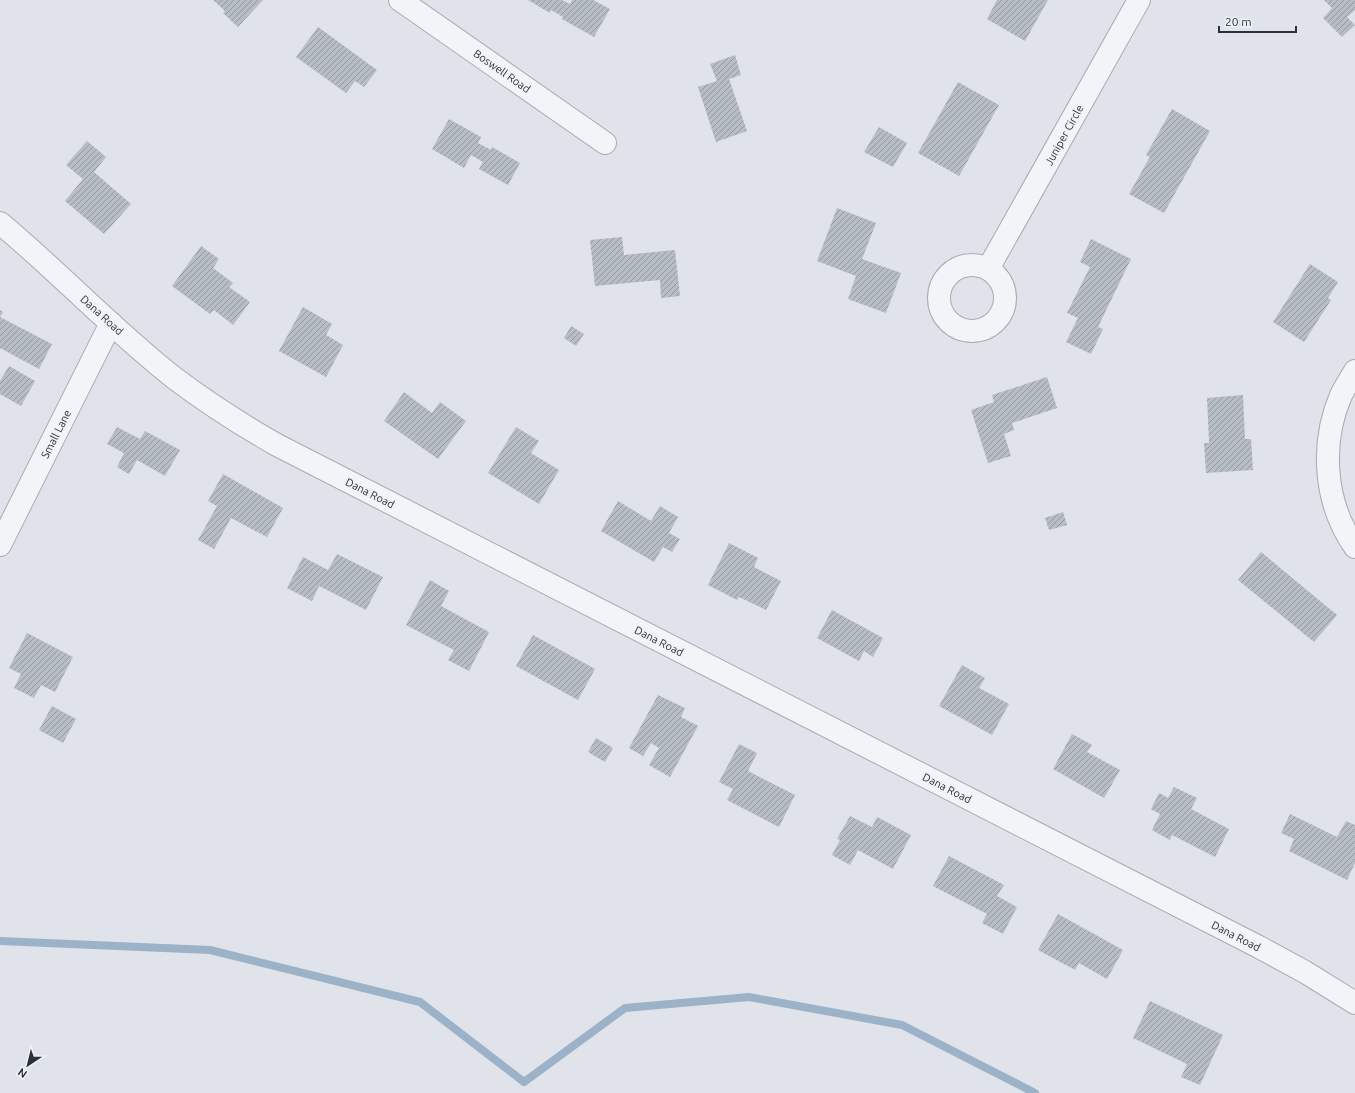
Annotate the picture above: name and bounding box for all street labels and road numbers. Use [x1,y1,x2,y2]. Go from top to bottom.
street label: Boswell Road [471,47,533,95]
street label: Juniper Circle [1042,103,1086,167]
street label: Dana Road [78,293,126,337]
street label: Small Lane [39,408,73,460]
street label: Dana Road [344,476,396,510]
street label: Dana Road [633,624,685,658]
street label: Dana Road [921,771,973,805]
street label: Dana Road [1210,919,1262,953]

